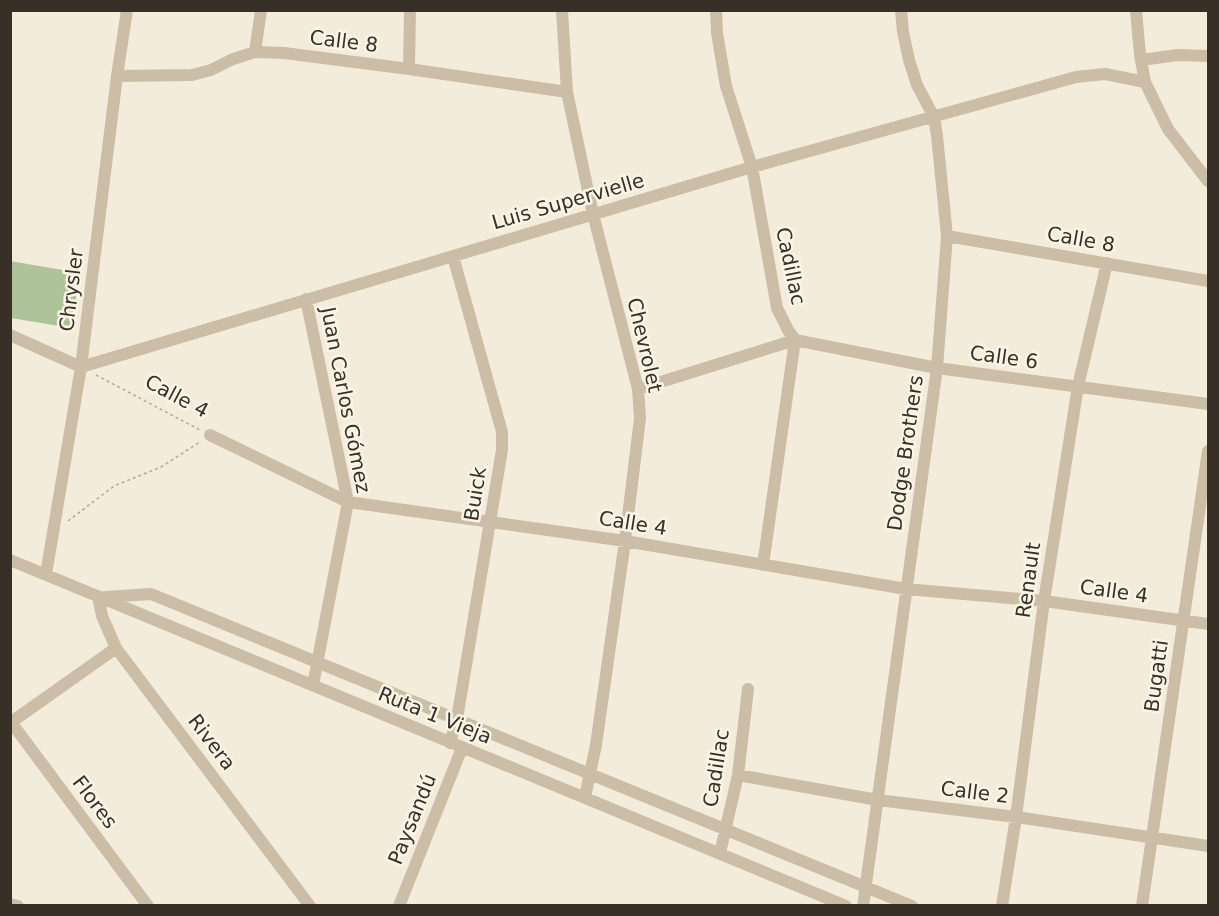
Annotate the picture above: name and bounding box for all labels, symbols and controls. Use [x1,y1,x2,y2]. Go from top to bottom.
street label: Calle 8 [308,25,380,57]
street label: Luis Supervielle [489,168,647,234]
street label: Calle 8 [1045,221,1117,257]
street label: Cadillac [771,225,811,307]
street label: Chrysler [54,246,88,333]
street label: Chevrolet [622,295,668,395]
street label: Juan Carlos Gómez [316,303,376,495]
street label: Calle 6 [968,340,1040,374]
street label: Calle 4 [141,369,213,423]
street label: Dodge Brothers [882,374,928,532]
street label: Buick [459,465,491,523]
street label: Calle 4 [597,506,669,540]
street label: Renault [1011,540,1045,619]
street label: Calle 4 [1078,574,1150,608]
street label: Bugatti [1139,638,1173,714]
street label: Ruta 1 Vieja [375,681,495,749]
street label: Rivera [183,709,241,775]
street label: Cadillac [698,727,734,809]
street label: Paysandú [383,770,441,868]
street label: Flores [67,771,123,833]
street label: Calle 2 [939,776,1011,808]

